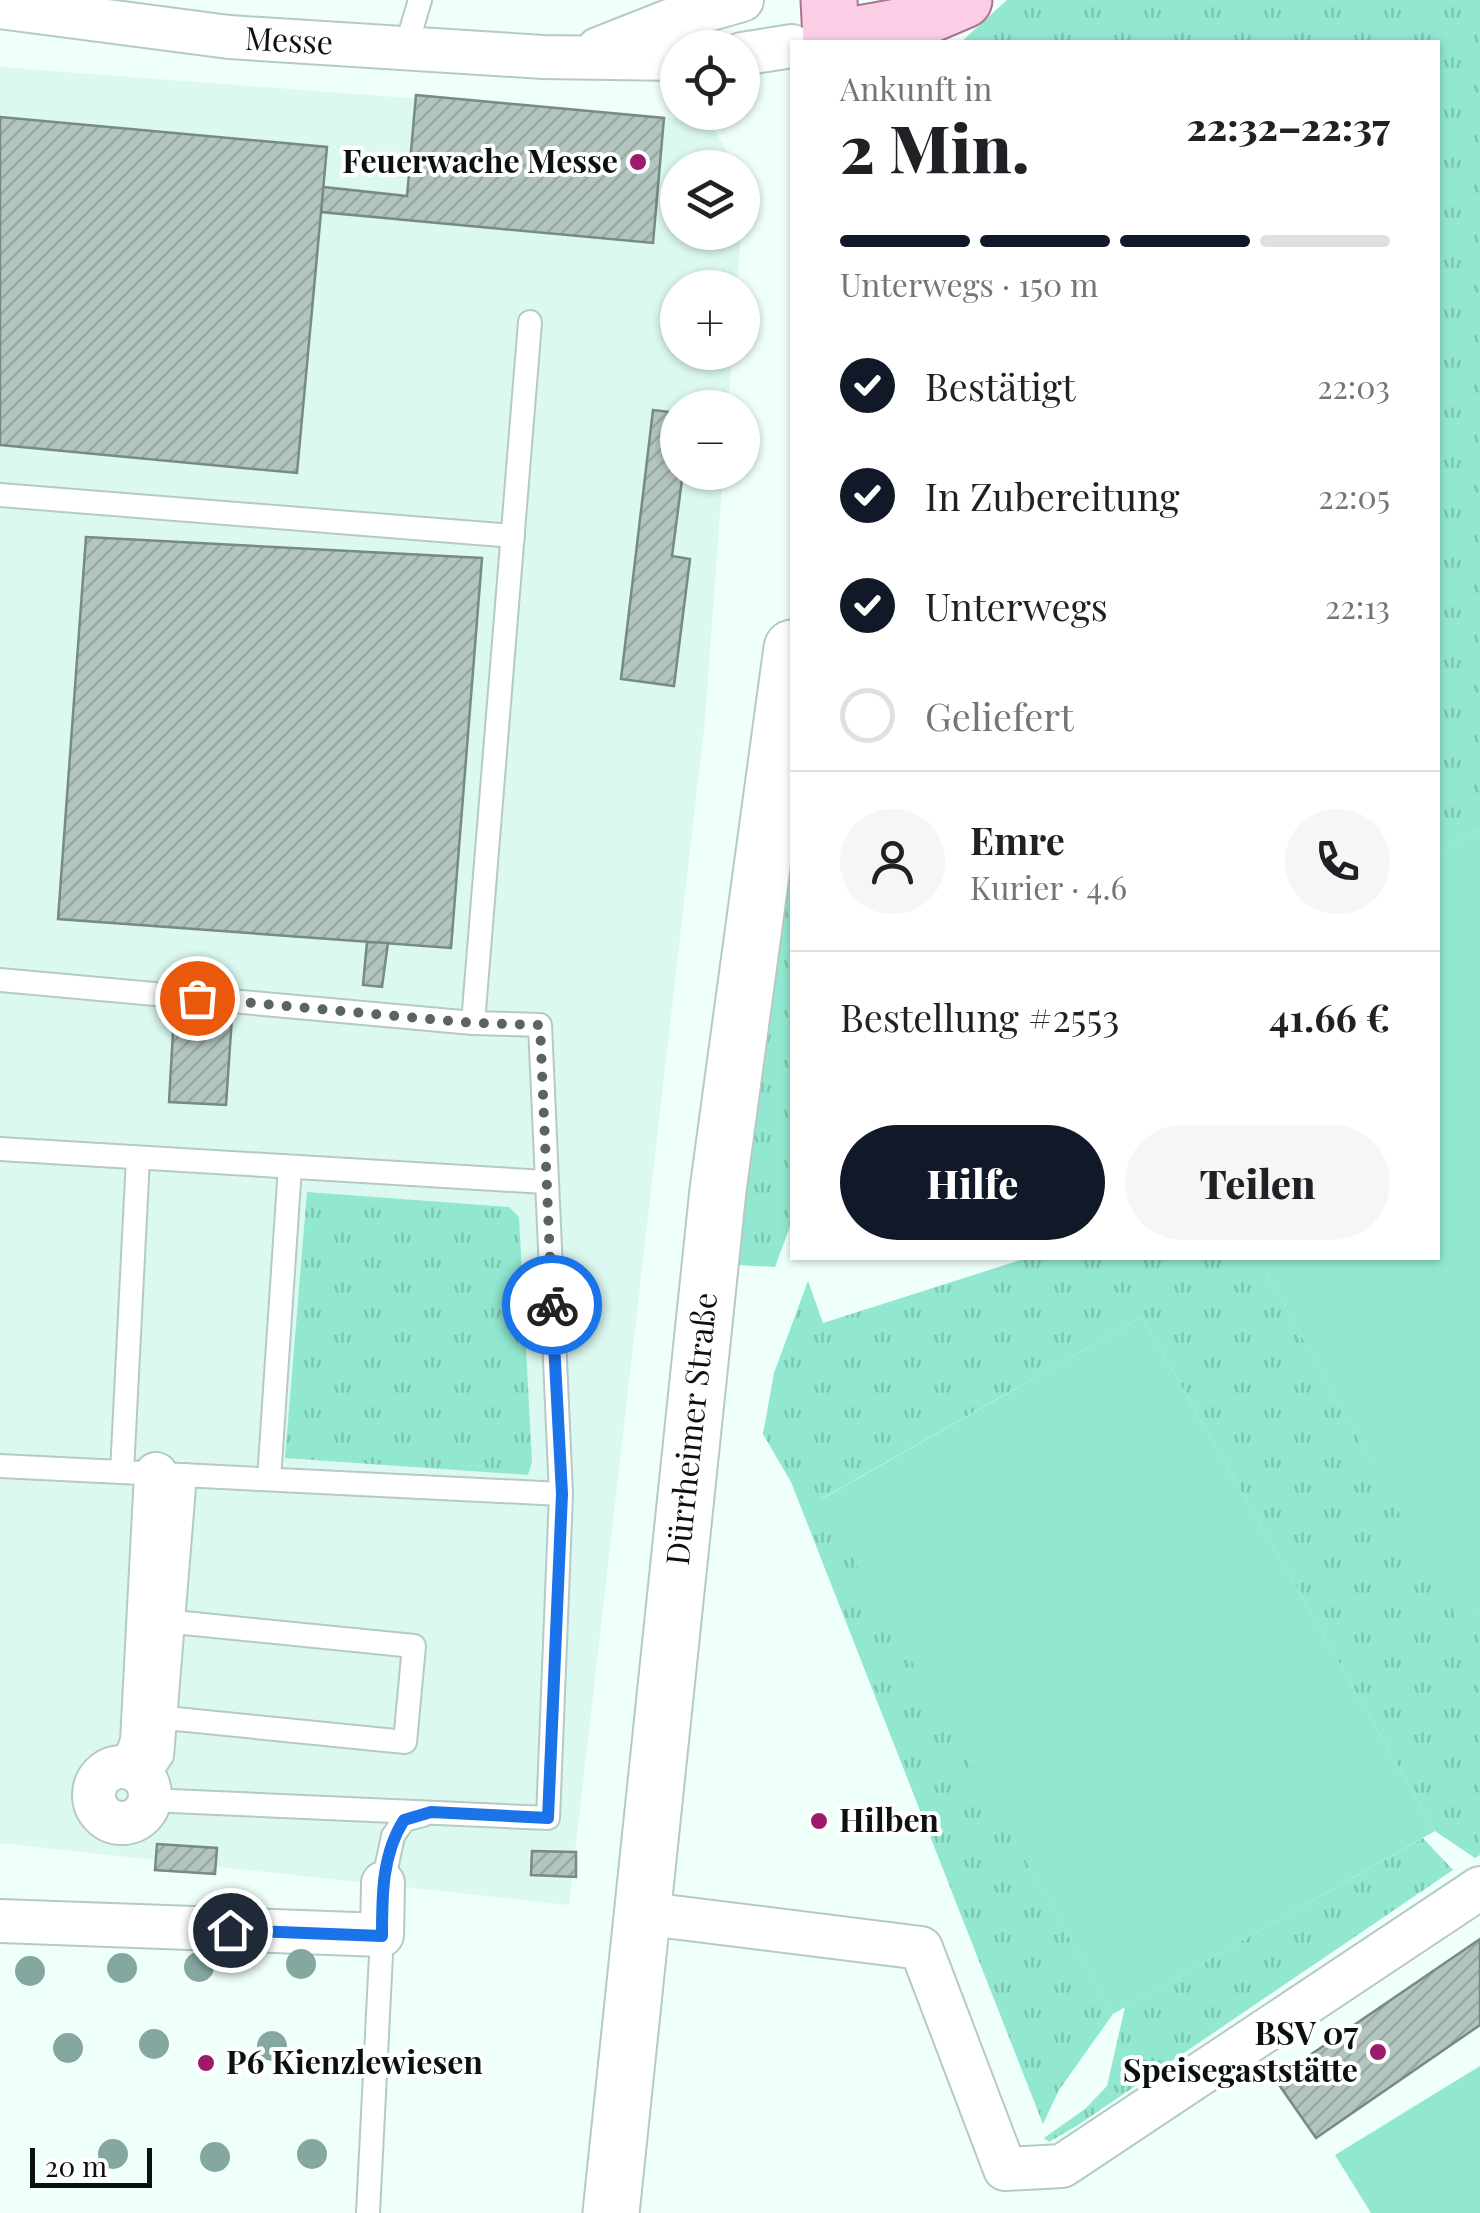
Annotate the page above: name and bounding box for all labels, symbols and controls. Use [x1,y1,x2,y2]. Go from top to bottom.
street label: Messe [244,15,334,62]
map controls [660,30,760,490]
button: locate [660,30,760,130]
text: Ankunft in [840,66,992,109]
text: 22:32–22:37 [1186,100,1390,151]
text: 2 Min. [840,103,1030,189]
place label: Feuerwache Messe [342,138,618,181]
button: layers [660,150,760,250]
marker: Feuerwache Messe [627,151,649,173]
text: Unterwegs · 150 m [840,262,1099,305]
button: + [660,270,760,370]
icon: check [840,358,895,413]
text: Bestätigt [925,360,1075,411]
text: 22:03 [1317,364,1390,407]
button: − [660,390,760,490]
icon: check [840,468,895,523]
text: In Zubereitung [925,470,1179,521]
text: 22:05 [1318,474,1390,517]
icon: check [840,578,895,633]
text: Unterwegs [925,580,1108,631]
text: 22:13 [1325,584,1390,627]
text: Geliefert [925,690,1074,741]
button: person [840,809,945,914]
button: phone [1285,809,1390,914]
text: Emre [970,814,1065,865]
text: Kurier · 4.6 [970,865,1127,908]
pin [155,956,240,1041]
icon: bag [170,971,225,1026]
text: Bestellung #2553 [840,991,1119,1042]
text: 41.66 € [1269,991,1390,1042]
button: Hilfe [840,1125,1105,1240]
button: Teilen [1125,1125,1390,1240]
courier [502,1255,602,1355]
icon: bike [525,1278,580,1333]
street label: Dürrheimer Straße [654,1290,725,1567]
place label: Hilben [839,1797,939,1840]
marker: Hilben [808,1810,830,1832]
pin [188,1888,273,1973]
icon: home [203,1903,258,1958]
place label: BSV 07 Speisegaststätte [1123,2010,1358,2090]
place label: P6 Kienzlewiesen [226,2039,483,2082]
marker: BSV 07 Speisegaststätte [1367,2041,1389,2063]
marker: P6 Kienzlewiesen [195,2052,217,2074]
scale bar [30,2143,152,2188]
text: 20 m [45,2147,107,2184]

